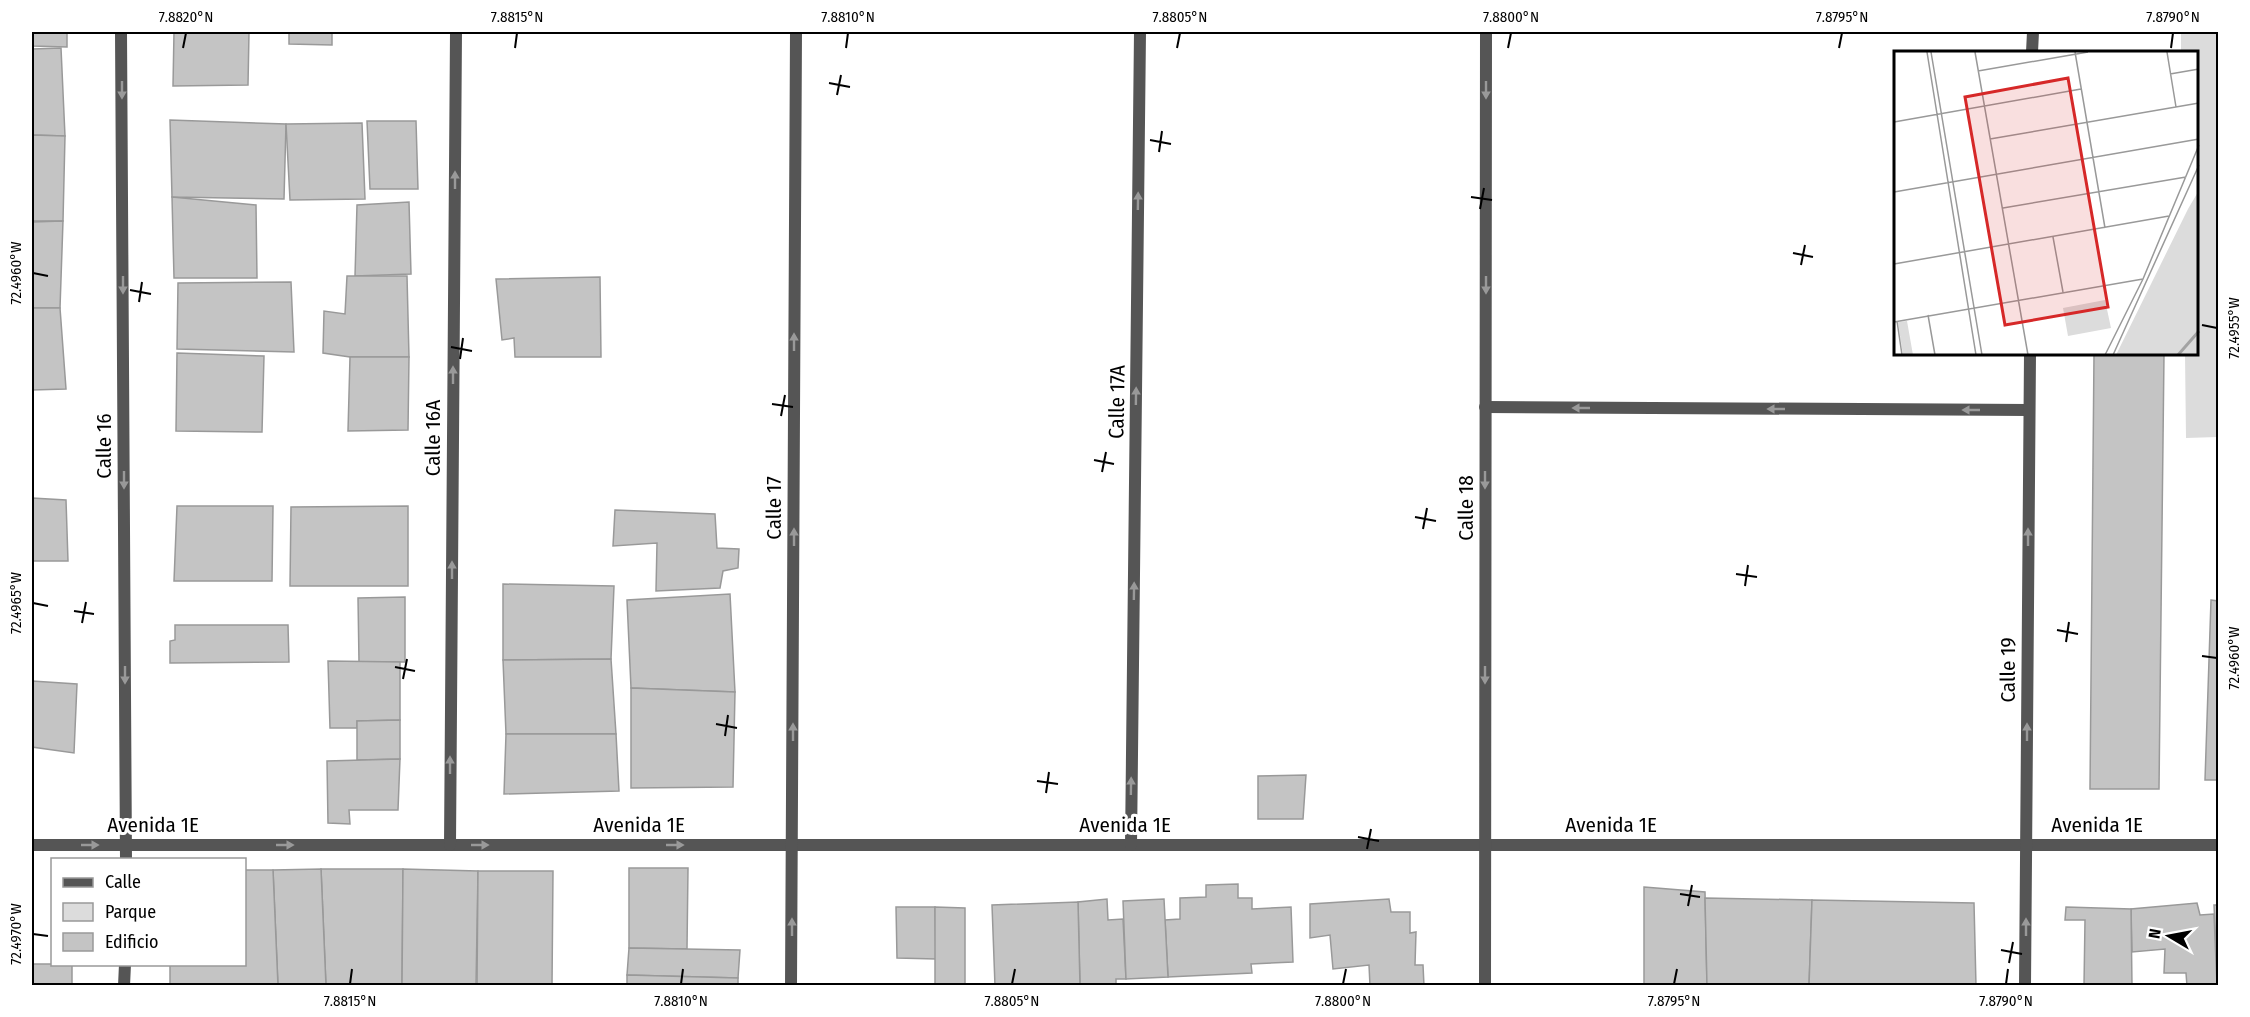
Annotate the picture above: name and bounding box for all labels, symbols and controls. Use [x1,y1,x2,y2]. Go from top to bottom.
text: 7.8820°N [159,8,213,26]
text: 7.8815°N [491,8,543,26]
text: 7.8810°N [821,8,875,26]
text: 7.8805°N [1153,8,1207,26]
text: 7.8800°N [1483,8,1539,26]
text: 7.8795°N [1816,8,1868,26]
text: 7.8790°N [2146,8,2200,26]
inset map [1894,51,2199,356]
one-way arrow [117,80,127,99]
one-way arrow [1481,80,1491,99]
one-way arrow [450,171,460,190]
one-way arrow [1134,192,1143,211]
text: 72.4960°W [7,241,25,305]
one-way arrow [118,275,128,294]
one-way arrow [1481,275,1491,294]
text: 72.4955°W [2225,297,2243,359]
one-way arrow [790,333,799,352]
street label: Calle 17A [1103,365,1131,439]
one-way arrow [448,366,458,385]
one-way arrow [1131,387,1141,406]
street label: Calle 16A [420,400,446,476]
one-way arrow [1571,403,1590,413]
one-way arrow [1766,404,1785,414]
one-way arrow [1961,405,1980,415]
street label: Calle 16 [91,413,117,479]
one-way arrow [119,470,129,489]
one-way arrow [1480,470,1490,489]
street label: Calle 18 [1453,475,1479,541]
street label: Calle 17 [761,476,787,540]
one-way arrow [789,528,798,547]
one-way arrow [2023,528,2033,547]
one-way arrow [447,561,457,580]
text: 72.4965°W [7,572,25,634]
one-way arrow [1129,582,1139,601]
text: 72.4960°W [2225,626,2243,690]
street label: Calle 19 [1995,637,2021,703]
one-way arrow [120,665,130,684]
one-way arrow [1480,665,1490,684]
one-way arrow [788,723,798,742]
one-way arrow [2022,723,2032,742]
one-way arrow [445,756,455,775]
one-way arrow [1126,777,1136,796]
street label: Avenida 1E [107,812,199,838]
street label: Avenida 1E [593,812,685,838]
street label: Avenida 1E [1079,812,1171,838]
street label: Avenida 1E [1565,812,1657,838]
street label: Avenida 1E [2051,812,2143,838]
one-way arrow [80,840,99,850]
one-way arrow [275,840,294,850]
one-way arrow [470,840,489,850]
one-way arrow [665,840,684,850]
legend [51,858,246,966]
text: Calle [105,871,141,893]
text: Parque [105,901,156,923]
text: 72.4970°W [7,903,25,965]
north arrow [2139,906,2199,966]
one-way arrow [787,918,797,937]
one-way arrow [2021,918,2030,937]
text: N [2145,927,2165,940]
text: Edificio [105,931,158,953]
text: 7.8815°N [324,992,376,1010]
text: 7.8810°N [654,992,708,1010]
text: 7.8805°N [985,992,1039,1010]
text: 7.8800°N [1315,992,1371,1010]
text: 7.8795°N [1648,992,1700,1010]
text: 7.8790°N [1979,992,2033,1010]

